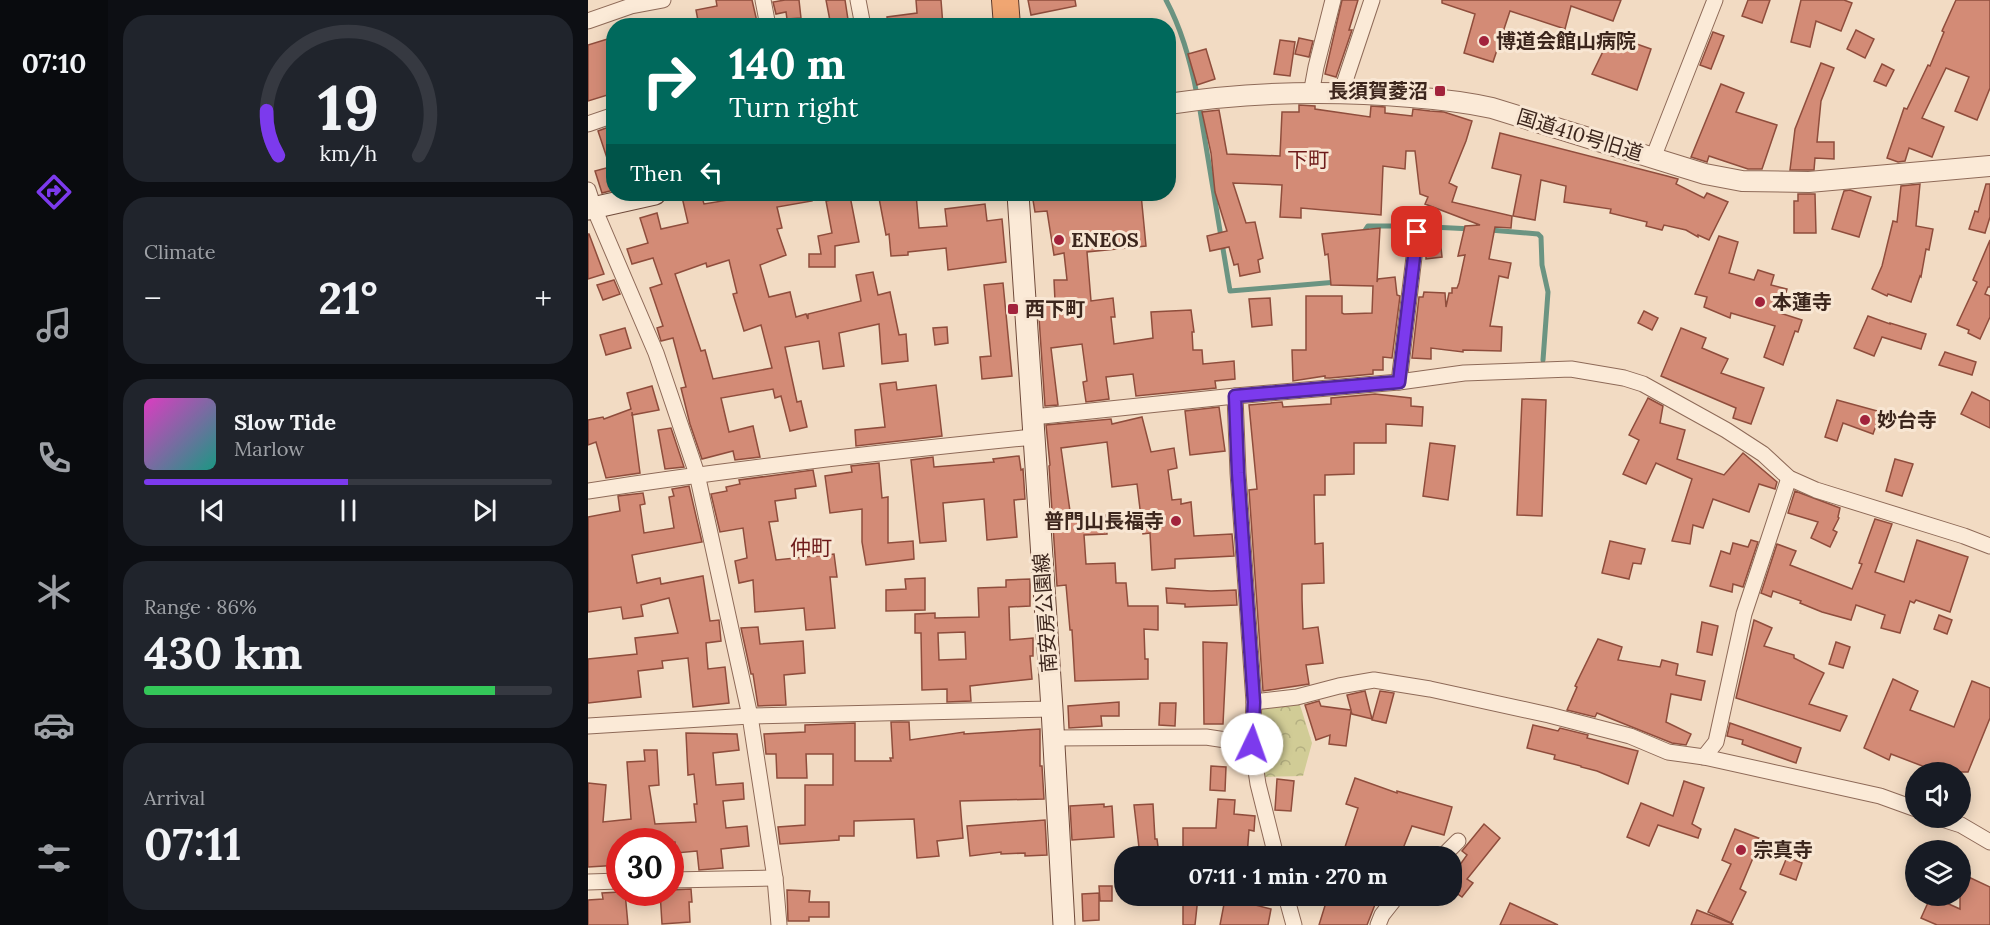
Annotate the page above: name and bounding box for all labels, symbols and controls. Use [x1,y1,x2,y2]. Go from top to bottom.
place label: 博道会館山病院 [1496,28,1636,53]
marker: 博道会館山病院 [1477,34,1491,48]
text: 140 m [729,37,845,91]
icon: right [630,42,708,120]
text: 07:10 [22,46,86,80]
text: 19 [317,67,379,147]
place label: 長須賀菱沼 [1328,78,1428,103]
marker: 長須賀菱沼 [1433,84,1447,98]
text: Turn right [729,90,858,124]
street label: 国道410号旧道 [1514,103,1646,166]
text: km/h [319,139,377,167]
district label: 下町 [1287,146,1329,173]
icon: left [695,156,728,189]
text: Then [630,159,683,187]
icon: directions [33,171,75,213]
pin [1391,206,1442,257]
icon: arrive [1400,215,1433,248]
place label: ENEOS [1071,227,1139,252]
marker: ENEOS [1052,233,1066,247]
text: Climate [144,239,216,264]
text: 21° [318,269,378,326]
text: − [144,277,162,319]
text: + [534,277,552,319]
place label: 本蓮寺 [1772,289,1832,314]
marker: 本蓮寺 [1753,295,1767,309]
place label: 西下町 [1025,296,1085,321]
marker: 西下町 [1006,302,1020,316]
icon: music [33,304,75,346]
place label: 妙台寺 [1877,407,1937,432]
text: Slow Tide [234,408,336,436]
marker: 妙台寺 [1858,413,1872,427]
text: Marlow [234,436,304,461]
icon: phone [33,437,75,479]
icon: previous [196,494,229,527]
icon: pause [332,494,365,527]
icon: next [468,494,501,527]
place label: 普門山長福寺 [1044,508,1164,533]
marker: 普門山長福寺 [1169,514,1183,528]
district label: 仲町 [790,534,832,561]
street label: 南安房公園線 [1028,552,1061,674]
icon: climate [33,571,75,613]
text: Range · 86% [144,594,257,619]
text: 430 km [144,624,302,681]
icon: car [33,704,75,746]
position arrow [1220,712,1284,776]
map controls [1905,762,1971,906]
button: sound [1905,762,1971,828]
text: Arrival [144,785,205,810]
text: 07:11 [144,815,242,872]
speed limit sign: 30 [606,828,684,906]
icon: filters [33,837,75,879]
place label: 宗真寺 [1753,837,1813,862]
button: layers [1905,840,1971,906]
marker: 宗真寺 [1734,843,1748,857]
text: 07:11 · 1 min · 270 m [1188,862,1388,890]

